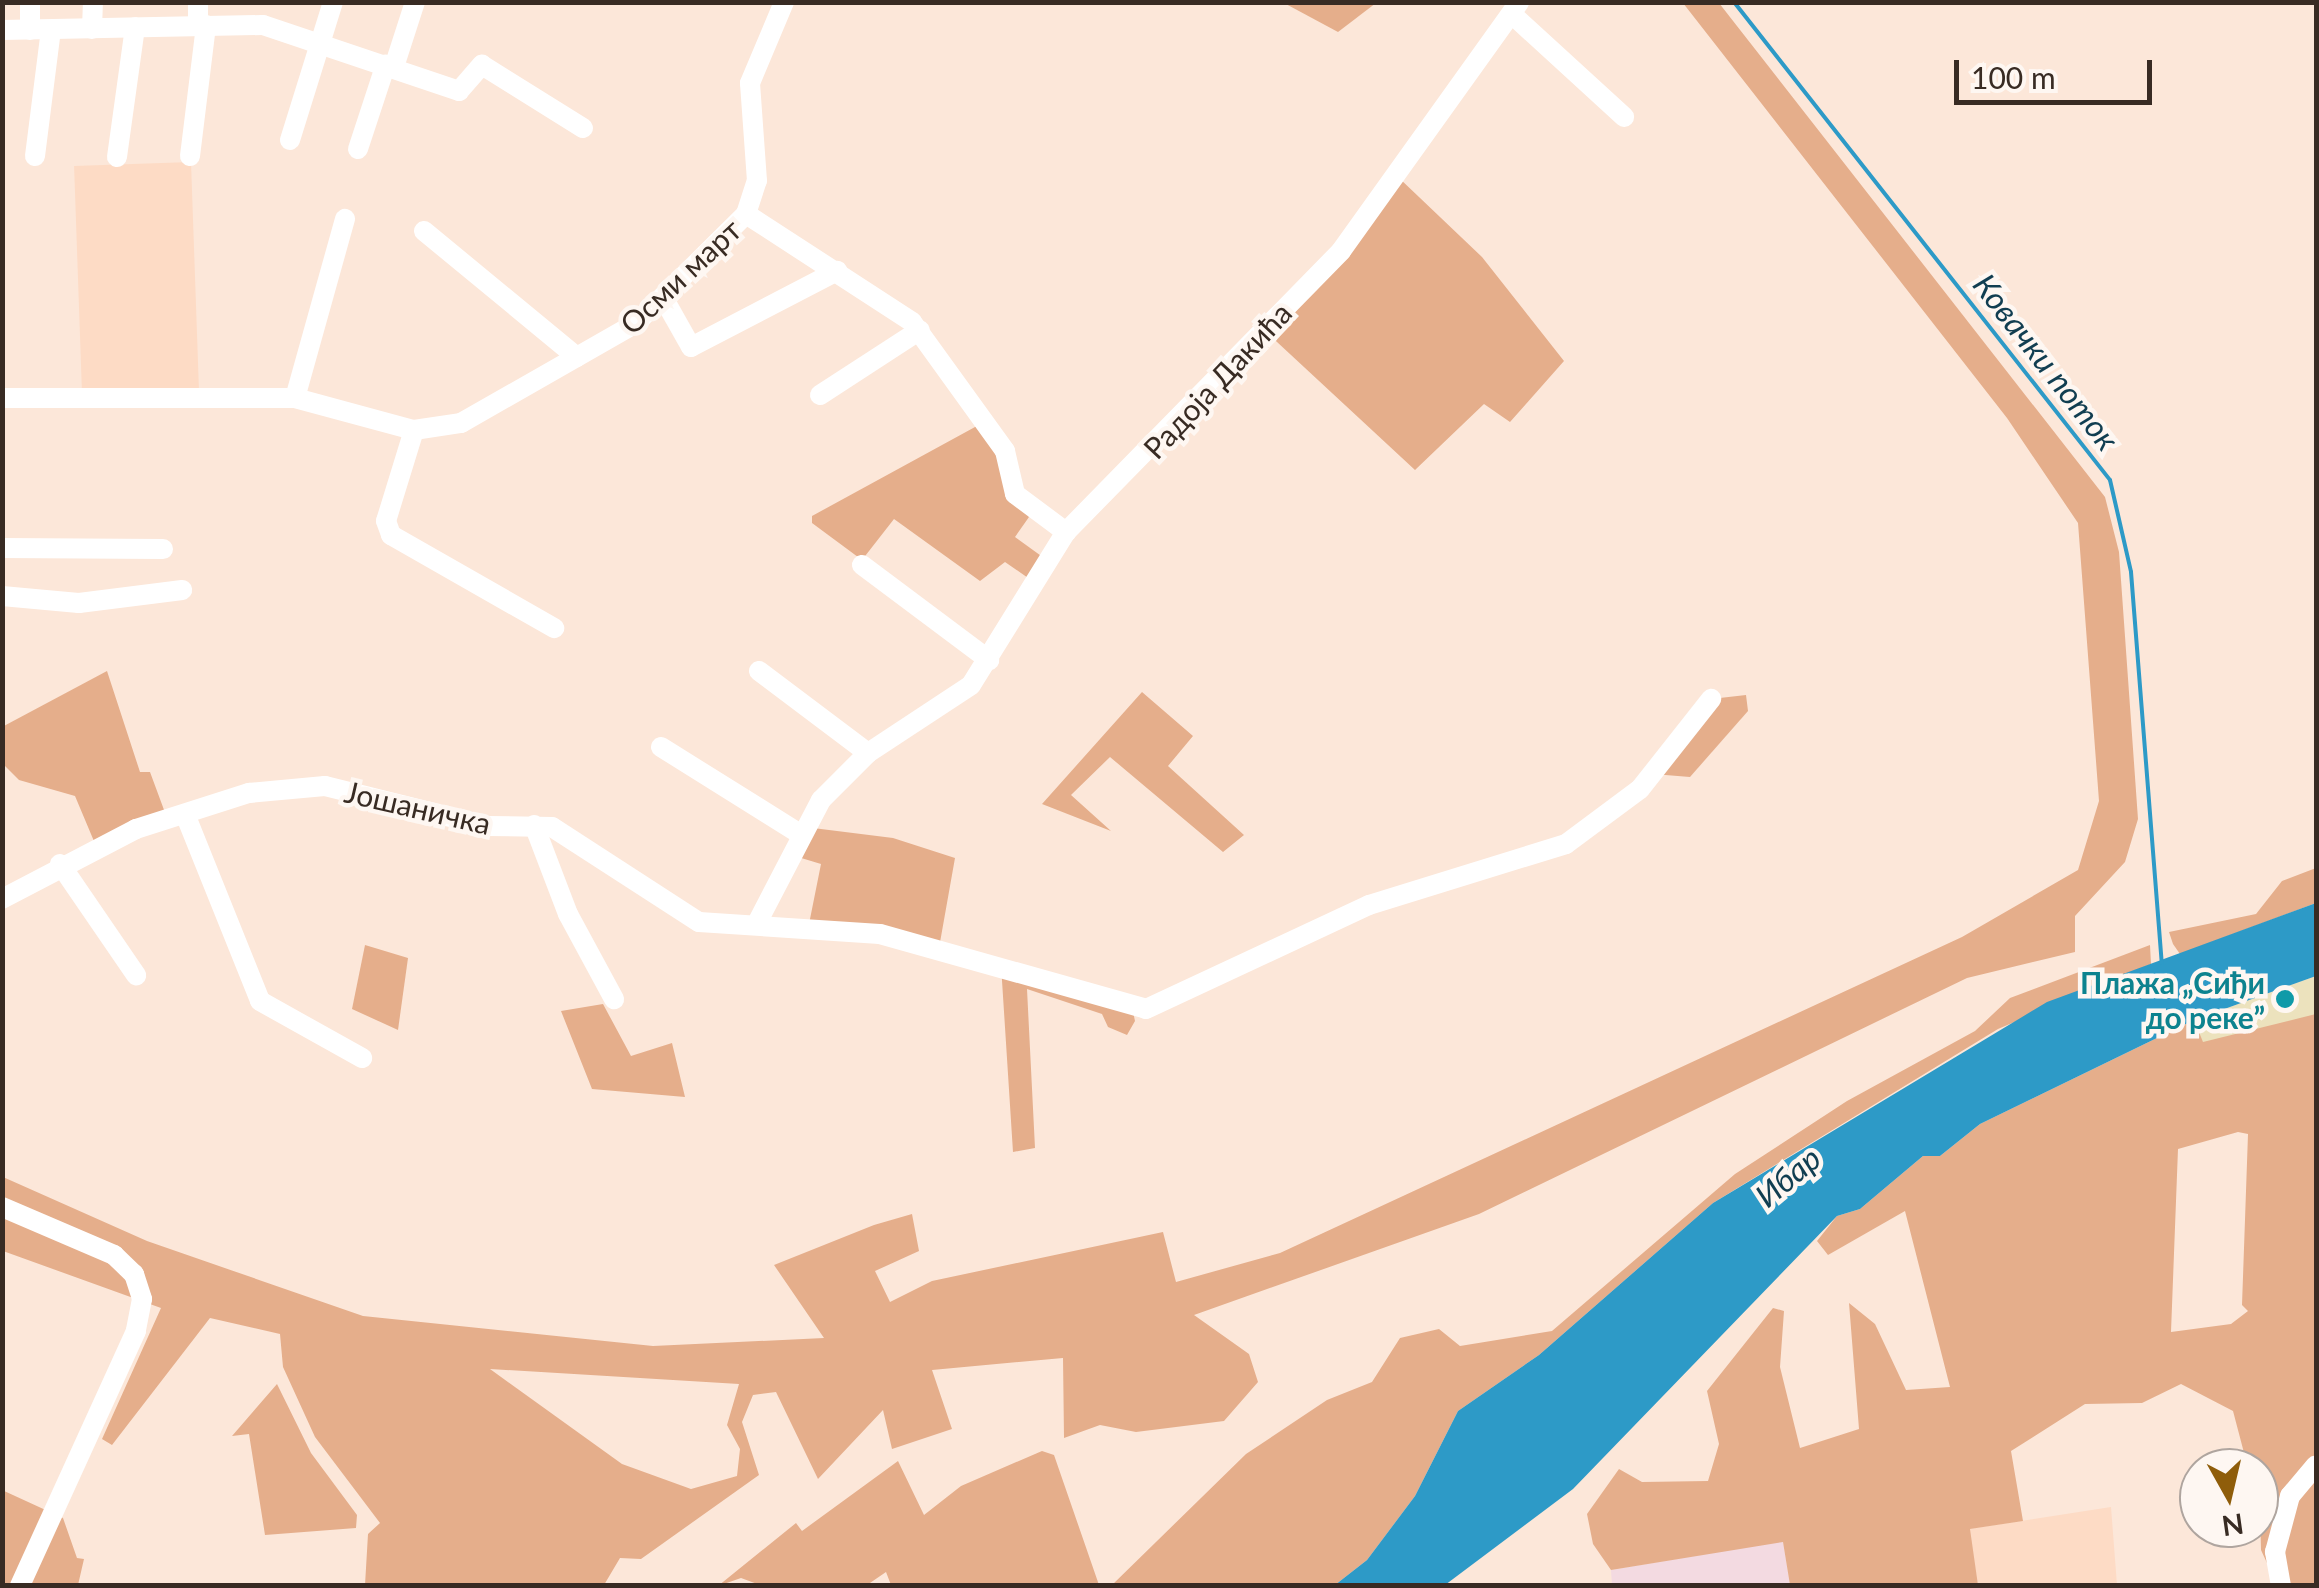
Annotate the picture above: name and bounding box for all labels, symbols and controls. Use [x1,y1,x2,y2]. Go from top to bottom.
scale bar [1959,40,2156,102]
text: 100 m [1971,59,2056,95]
street label: Осми март [612,211,748,341]
water label: Ковачки поток [1965,266,2127,458]
street label: Радоја Дакића [1136,294,1298,466]
street label: Јошаничка [341,773,495,841]
place label: Плажа „Сиђи до реке” [2080,964,2265,1034]
marker: Плажа „Сиђи до реке” [2274,988,2296,1010]
water label: Ибар [1748,1139,1828,1215]
north arrow [2179,1448,2279,1548]
text: N [2220,1507,2246,1544]

